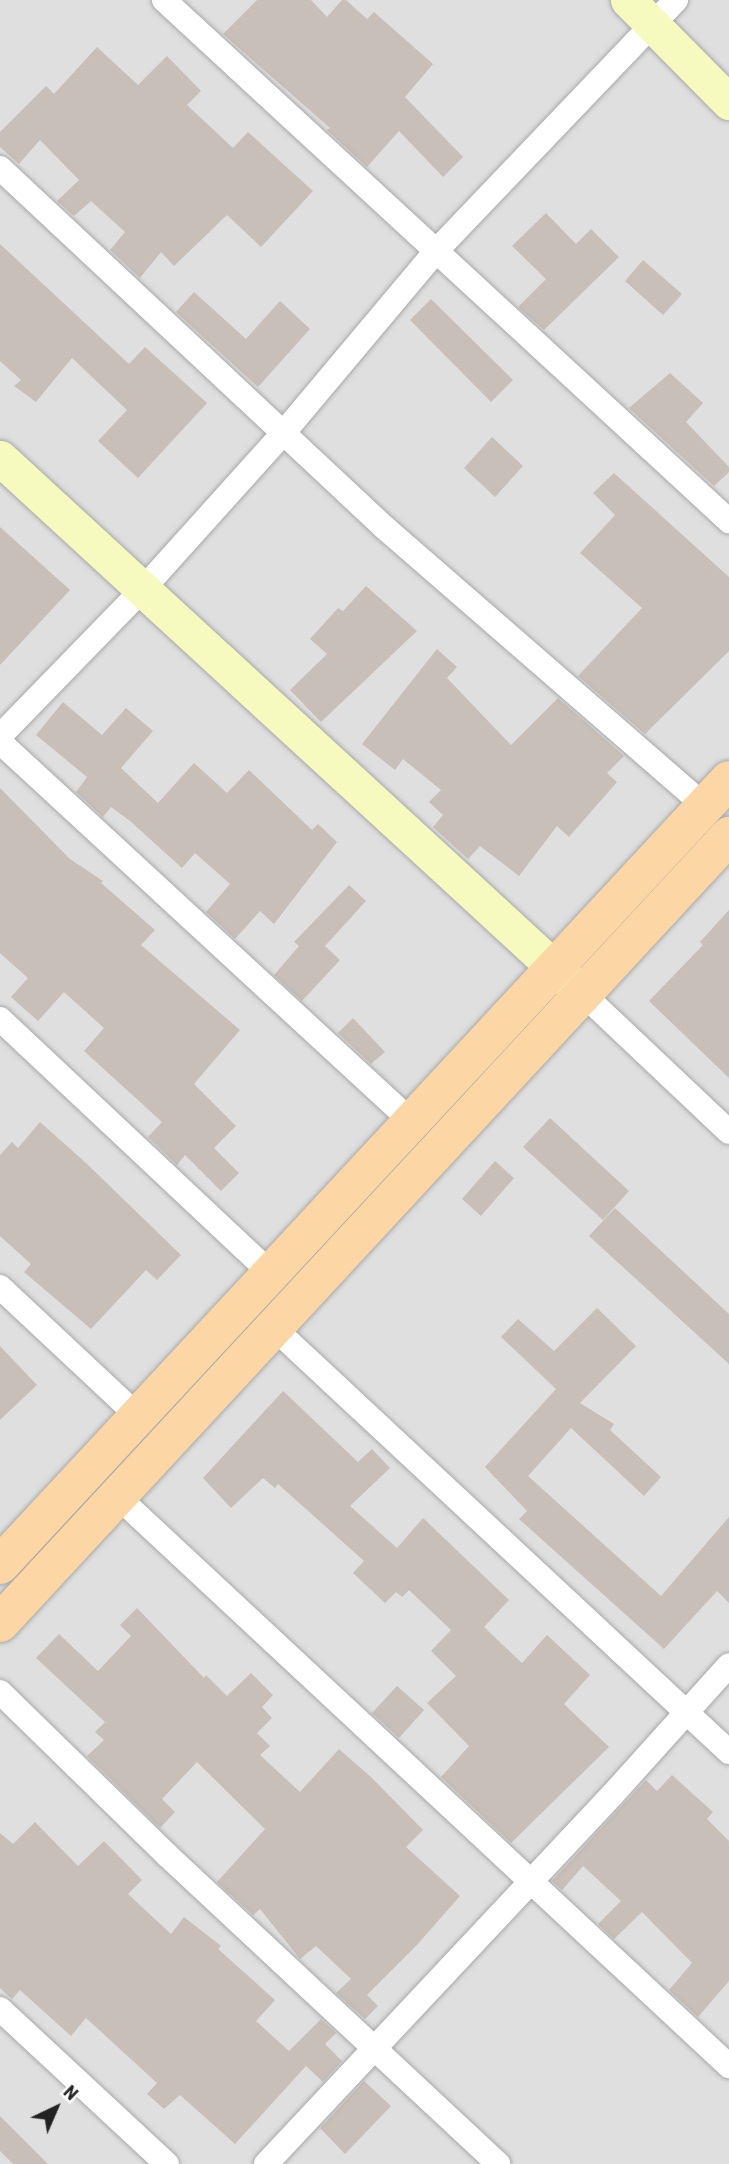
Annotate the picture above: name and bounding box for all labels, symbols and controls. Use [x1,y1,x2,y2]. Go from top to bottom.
north arrow [21,2073,91,2143]
text: N [59,2080,83,2105]

